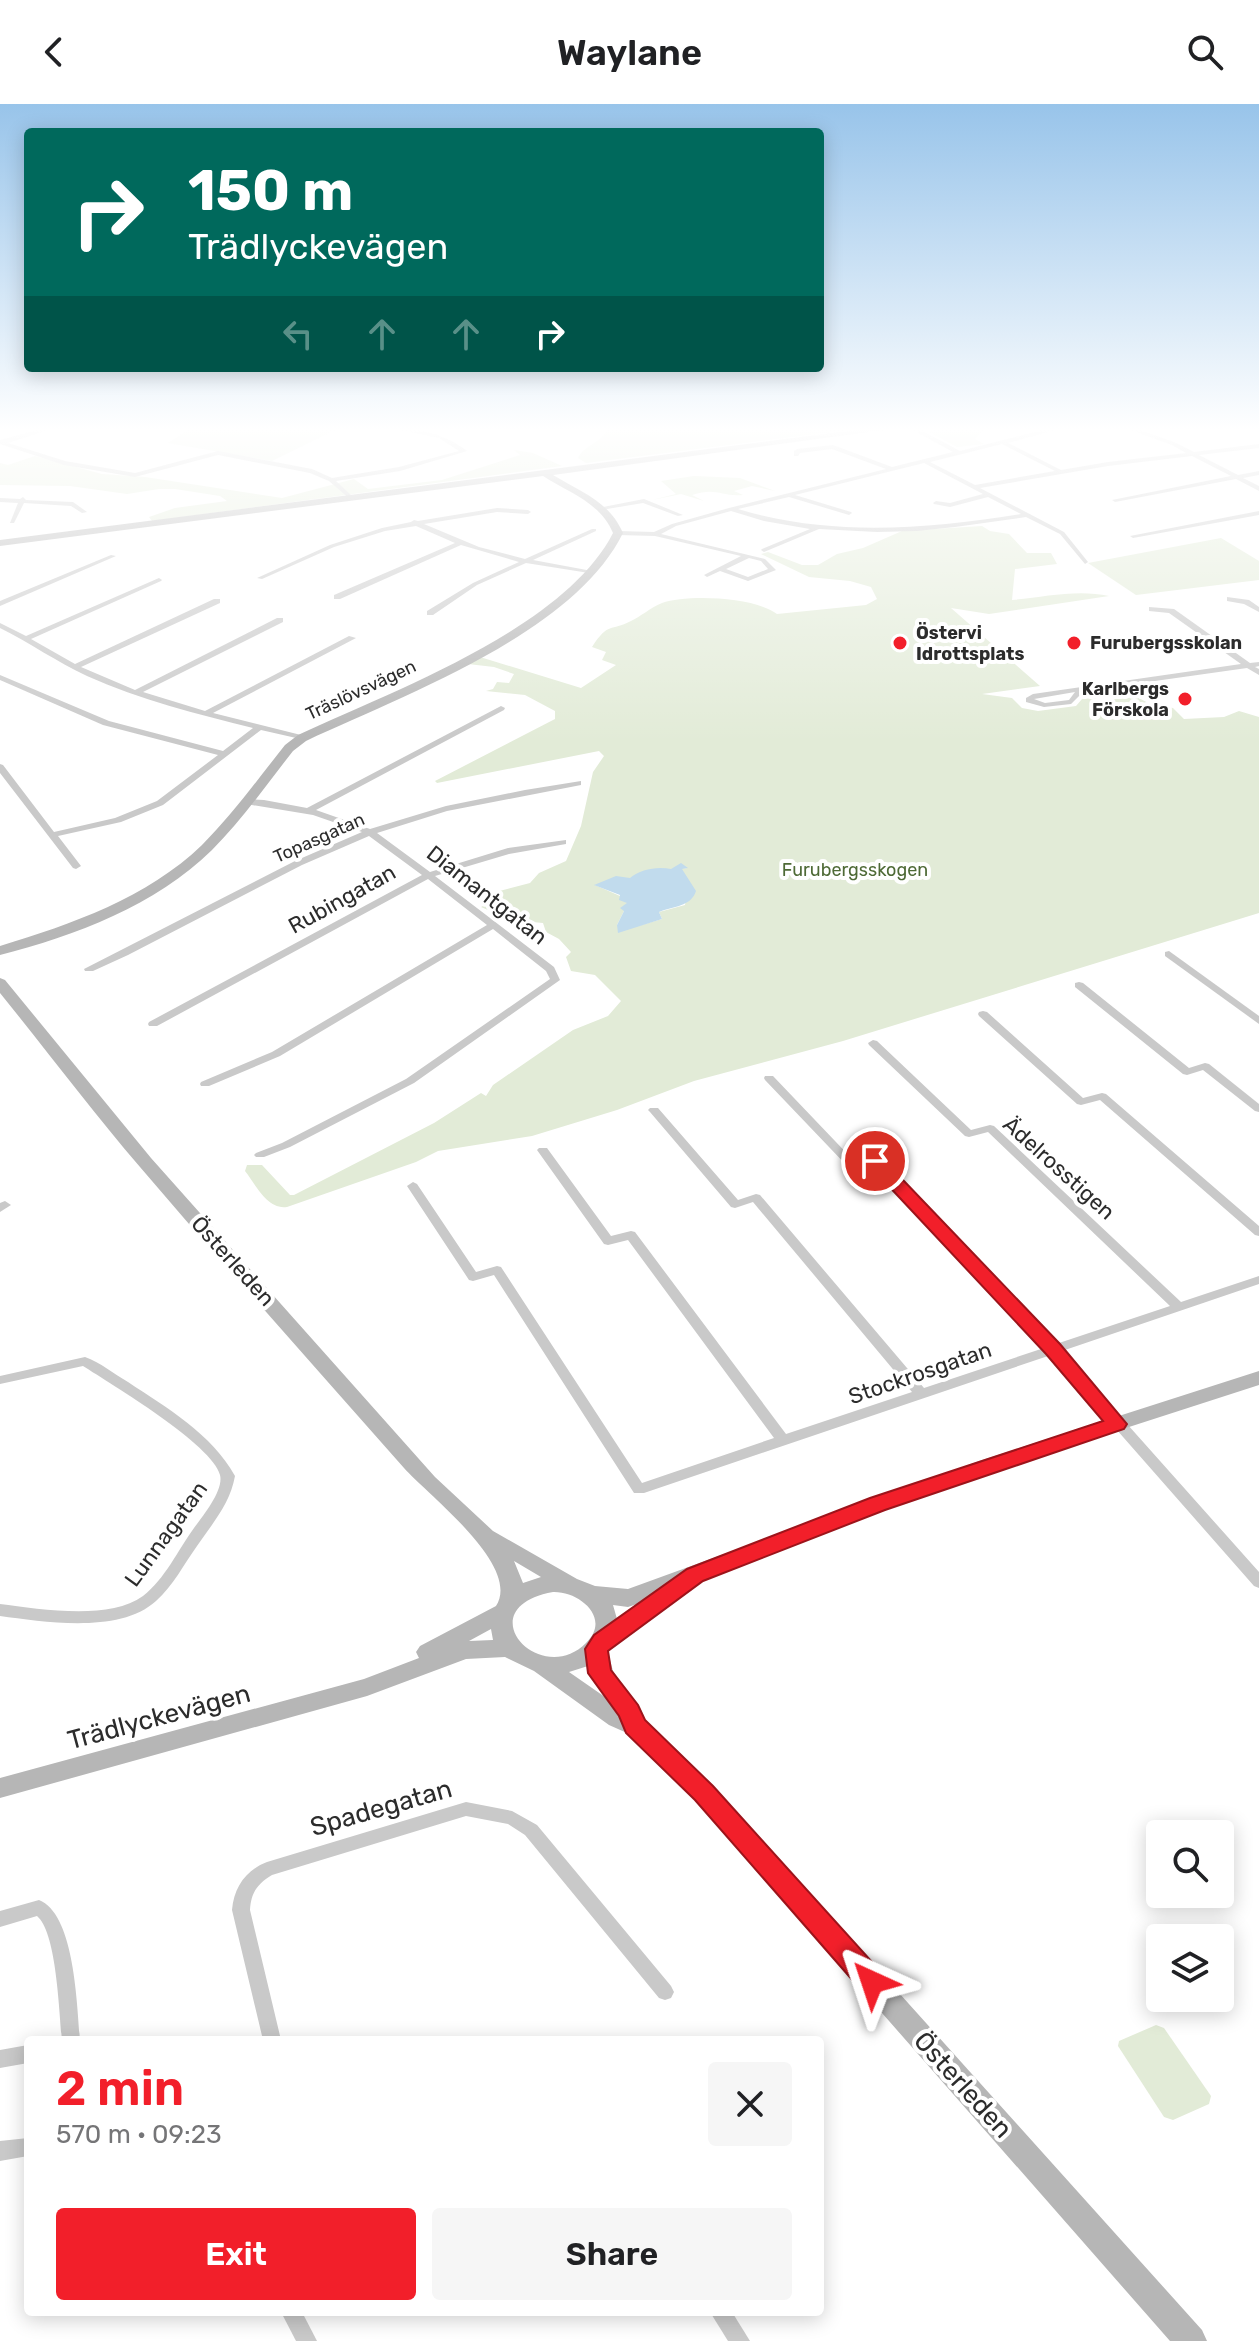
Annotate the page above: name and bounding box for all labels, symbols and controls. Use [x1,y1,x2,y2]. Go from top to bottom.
icon: back [32,30,76,74]
icon: search [1183,30,1227,74]
text: Waylane [557,31,702,74]
text: 150 m [188,158,353,224]
icon: right [56,160,160,264]
text: Trädlyckevägen [188,225,448,268]
icon: left [276,312,320,356]
icon: ahead [360,312,404,356]
icon: ahead [444,312,488,356]
icon: right [528,312,572,356]
place label: Östervi Idrottsplats [916,622,1024,665]
place label: Furubergsskolan [1090,632,1242,654]
marker: Östervi Idrottsplats [891,634,909,652]
marker: Furubergsskolan [1065,634,1083,652]
street label: Träslövsvägen [302,655,420,725]
place label: Karlbergs Förskola [1082,678,1169,721]
marker: Karlbergs Förskola [1176,690,1194,708]
street label: Topasgatan [270,808,368,868]
street label: Diamantgatan [421,840,553,950]
street label: Rubingatan [284,858,400,940]
park label: Furubergsskogen [782,859,928,881]
street label: Ädelrosstigen [997,1111,1121,1225]
pin [841,1127,909,1195]
icon: arrive [853,1139,897,1183]
street label: Österleden [186,1210,280,1312]
street label: Stockrosgatan [845,1336,995,1410]
street label: Lunnagatan [119,1476,213,1592]
street label: Trädlyckevägen [64,1678,254,1756]
street label: Spadegatan [307,1773,455,1843]
map controls [1146,1820,1234,2012]
button: search [1146,1820,1234,1908]
button: layers [1146,1924,1234,2012]
position arrow [830,1940,914,2024]
street label: Österleden [907,2026,1019,2144]
text: 2 min [56,2060,184,2117]
button: close [708,2062,792,2146]
text: 570 m · 09:23 [56,2119,222,2150]
button: Exit [56,2208,416,2300]
button: Share [432,2208,792,2300]

